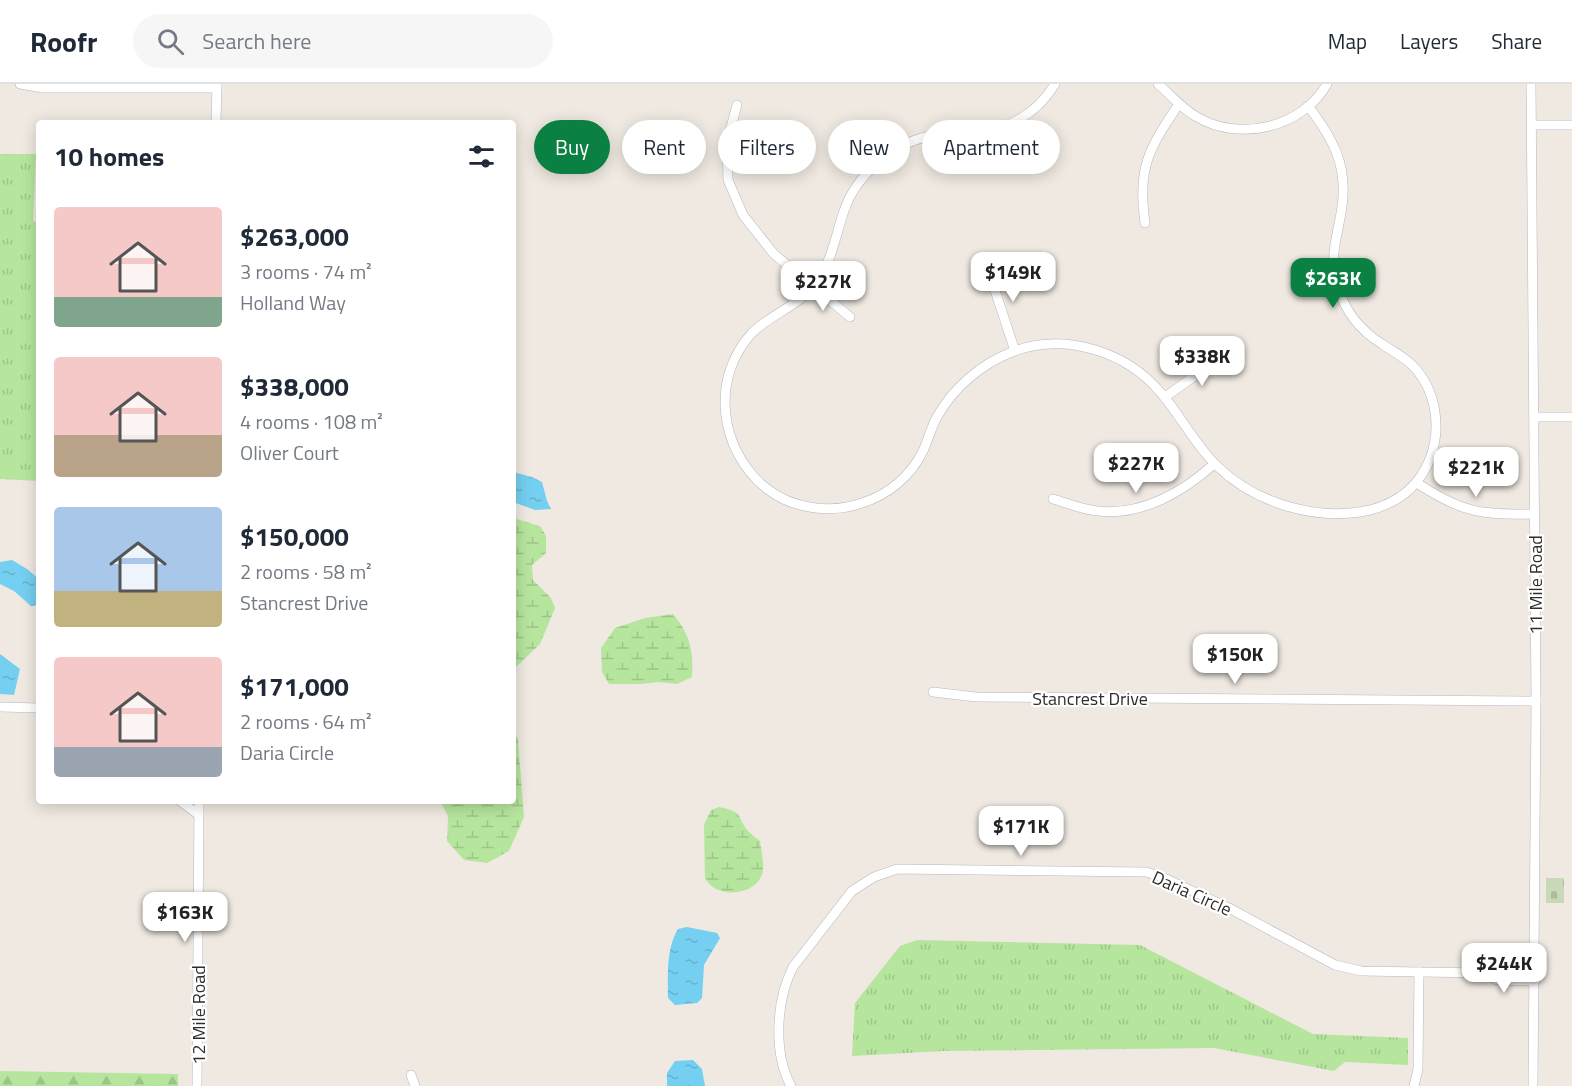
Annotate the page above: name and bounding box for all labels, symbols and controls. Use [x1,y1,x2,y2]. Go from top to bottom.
search box [133,14,553,68]
text: Roofr [30,20,97,63]
text: Search here [202,24,311,58]
icon: search [154,25,187,58]
text: Map [1328,25,1367,57]
text: Layers [1400,25,1458,57]
text: Share [1491,25,1542,57]
chip: Buy [534,120,610,174]
chip: Rent [622,120,706,174]
chip: Filters [718,120,816,174]
chip: New [828,120,910,174]
chip: Apartment [922,120,1060,174]
text: 10 homes [54,137,164,176]
icon: filters [465,140,498,173]
text: $263,000 [240,217,349,256]
icon: home [102,231,174,303]
pin: $149K [971,252,1055,303]
text: 3 rooms · 74 m² [240,256,372,287]
text: $149K [985,256,1041,287]
pin: $263K [1291,258,1375,309]
pin: $227K [781,261,865,312]
text: $263K [1305,262,1361,293]
text: $227K [795,265,851,296]
text: Holland Way [240,287,346,318]
pin: $338K [1160,336,1244,387]
text: $338K [1174,340,1230,371]
text: $338,000 [240,367,349,406]
icon: home [102,381,174,453]
text: 4 rooms · 108 m² [240,406,383,437]
text: Oliver Court [240,437,339,468]
pin: $227K [1094,443,1178,494]
text: $227K [1108,447,1164,478]
pin: $221K [1434,447,1518,498]
text: $221K [1448,451,1504,482]
text: $150,000 [240,517,349,556]
icon: home [102,531,174,603]
street label: 11 Mile Road [1522,535,1549,635]
text: 2 rooms · 58 m² [240,556,372,587]
text: Stancrest Drive [240,587,368,618]
pin: $150K [1193,634,1277,685]
text: $150K [1207,638,1263,669]
text: $171,000 [240,667,349,706]
icon: home [102,681,174,753]
street label: Stancrest Drive [1032,685,1148,712]
text: 2 rooms · 64 m² [240,706,372,737]
text: Daria Circle [240,737,334,768]
pin: $171K [979,806,1063,857]
text: $171K [993,810,1049,841]
street label: Daria Circle [1148,863,1236,923]
pin: $163K [143,892,227,943]
text: $163K [157,896,213,927]
pin: $244K [1462,943,1546,994]
text: $244K [1476,947,1532,978]
street label: 12 Mile Road [185,965,212,1065]

